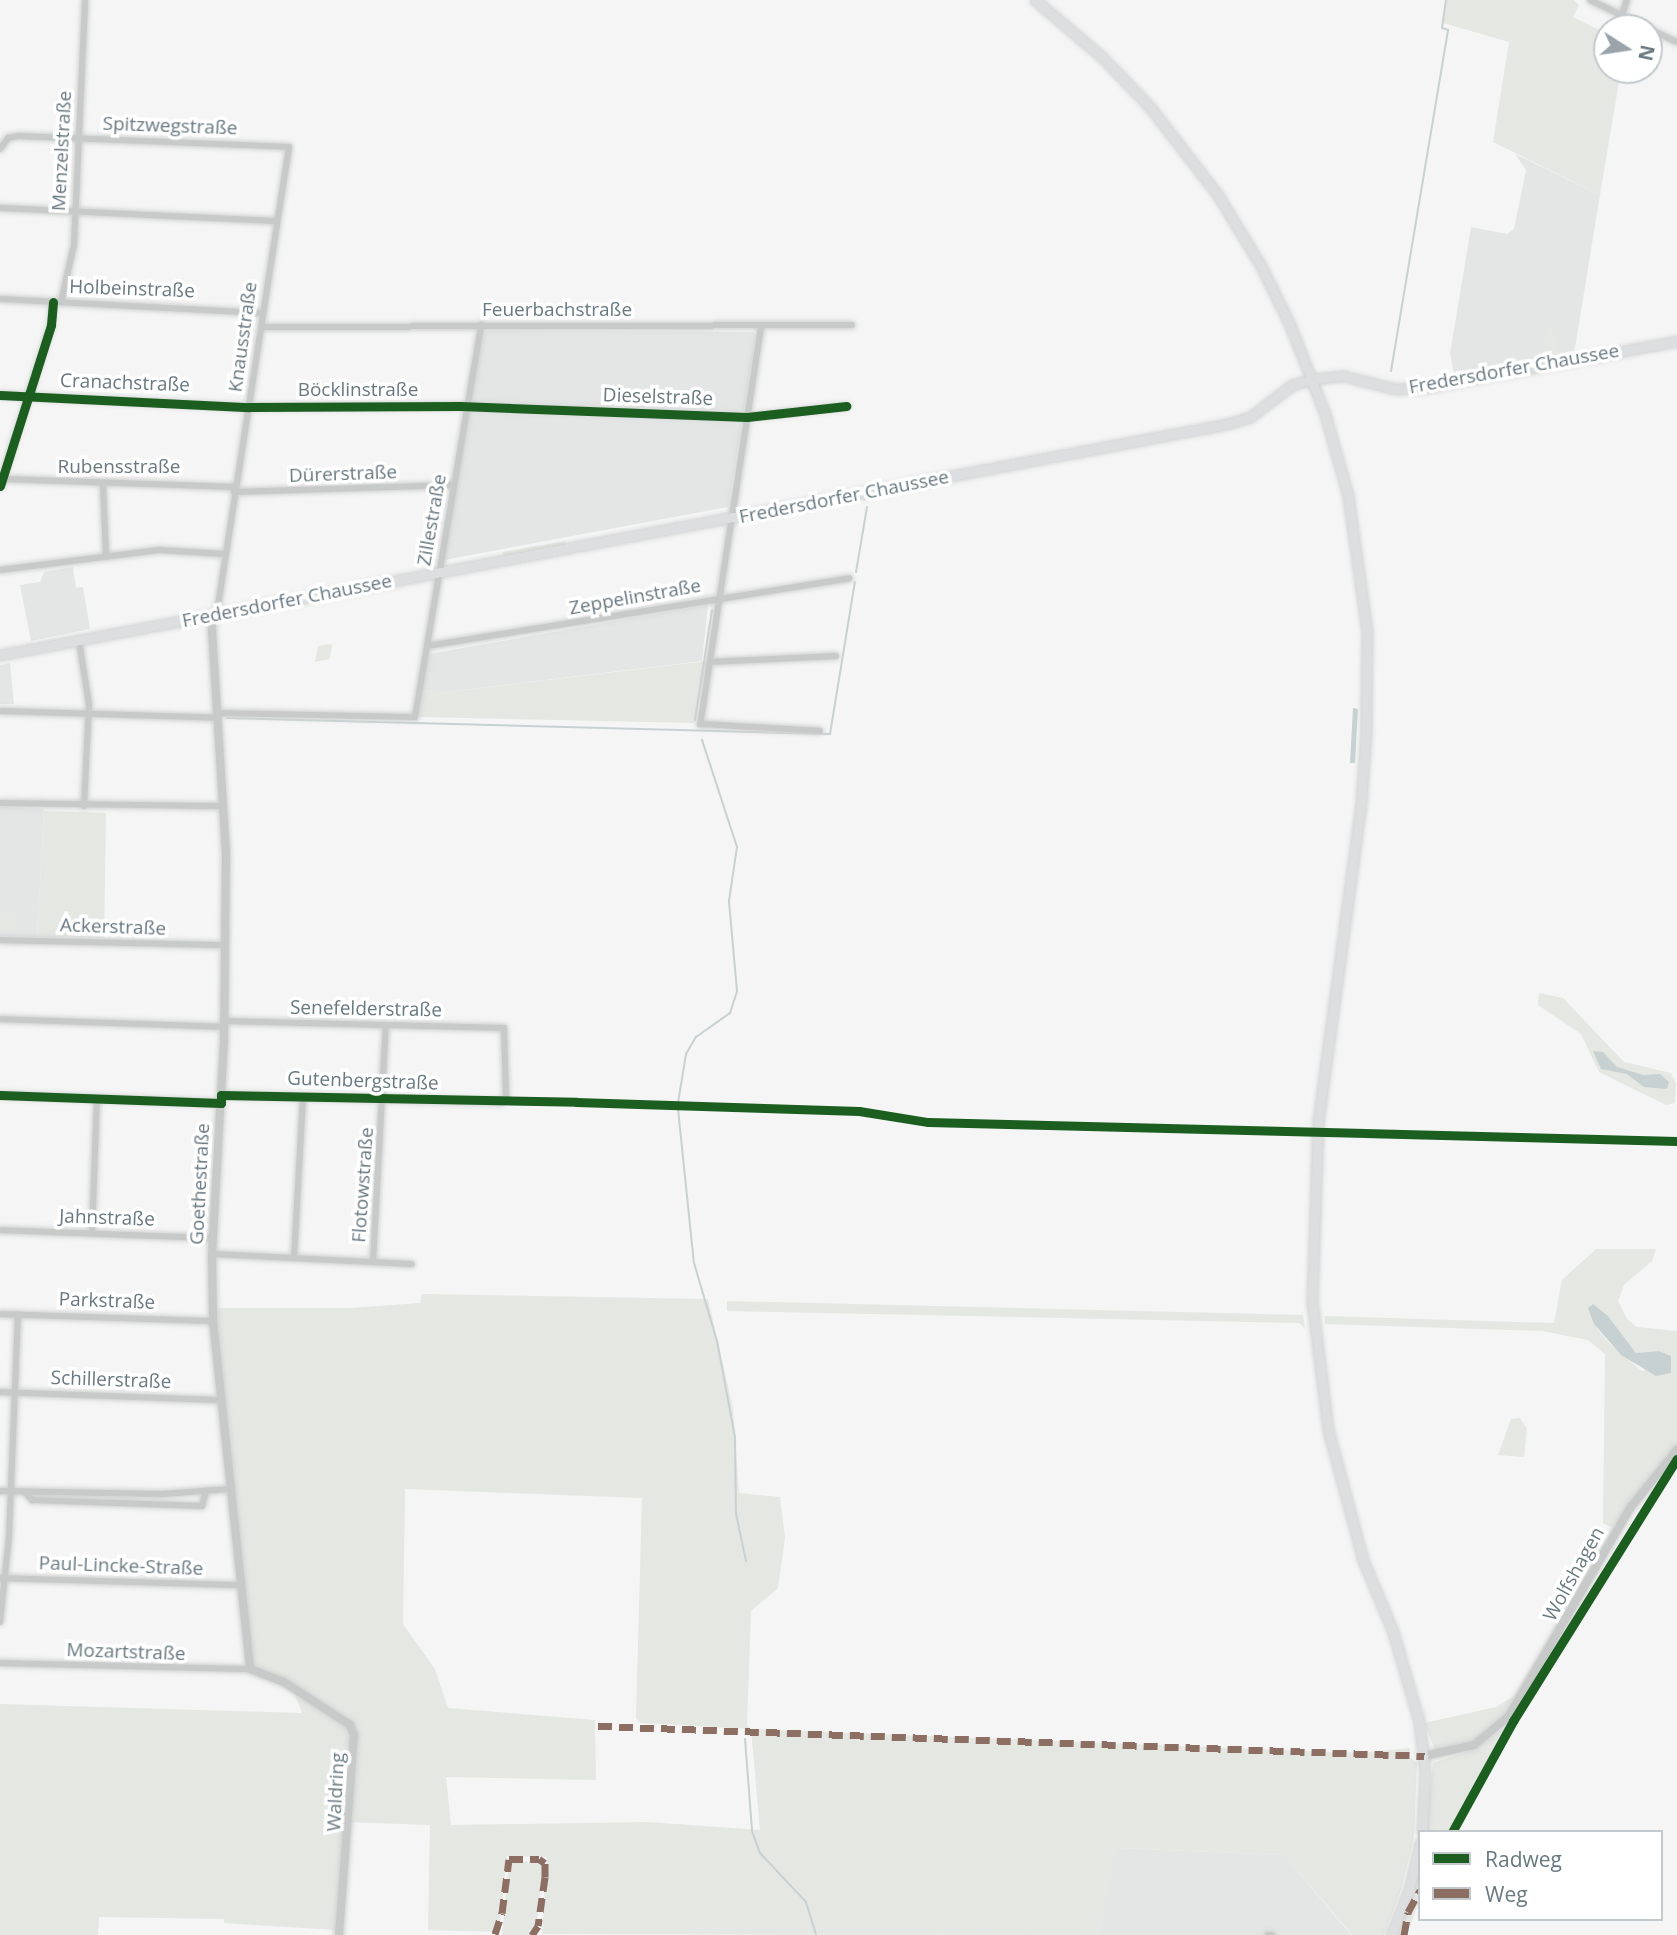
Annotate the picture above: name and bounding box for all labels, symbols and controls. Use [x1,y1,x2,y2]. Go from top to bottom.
north arrow [1593,14,1663,84]
text: N [1632,43,1661,63]
street label: Menzelstraße [47,90,77,212]
street label: Spitzwegstraße [102,112,238,140]
street label: Holbeinstraße [69,275,195,303]
street label: Knausstraße [224,280,262,394]
street label: Feuerbachstraße [482,299,632,321]
street label: Fredersdorfer Chaussee [1407,339,1621,399]
street label: Cranachstraße [60,369,190,397]
street label: Böcklinstraße [298,379,418,401]
street label: Dieselstraße [602,384,714,410]
street label: Rubensstraße [57,456,181,478]
street label: Dürerstraße [288,461,398,487]
street label: Fredersdorfer Chaussee [737,465,951,529]
street label: Zillestraße [413,472,451,568]
street label: Fredersdorfer Chaussee [180,569,394,633]
street label: Zeppelinstraße [567,574,703,620]
street label: Ackerstraße [60,914,166,940]
street label: Senefelderstraße [290,996,442,1022]
street label: Gutenbergstraße [287,1067,439,1095]
street label: Goethestraße [185,1123,215,1245]
street label: Flotowstraße [348,1127,378,1243]
street label: Jahnstraße [59,1205,155,1231]
street label: Parkstraße [58,1288,156,1314]
street label: Schillerstraße [50,1367,172,1393]
street label: Wolfshagen [1539,1523,1609,1625]
street label: Paul-Lincke-Straße [38,1552,204,1580]
street label: Mozartstraße [66,1639,186,1665]
street label: Waldring [323,1752,349,1832]
legend [1418,1830,1663,1921]
text: Radweg [1485,1845,1562,1873]
text: Weg [1485,1880,1528,1908]

